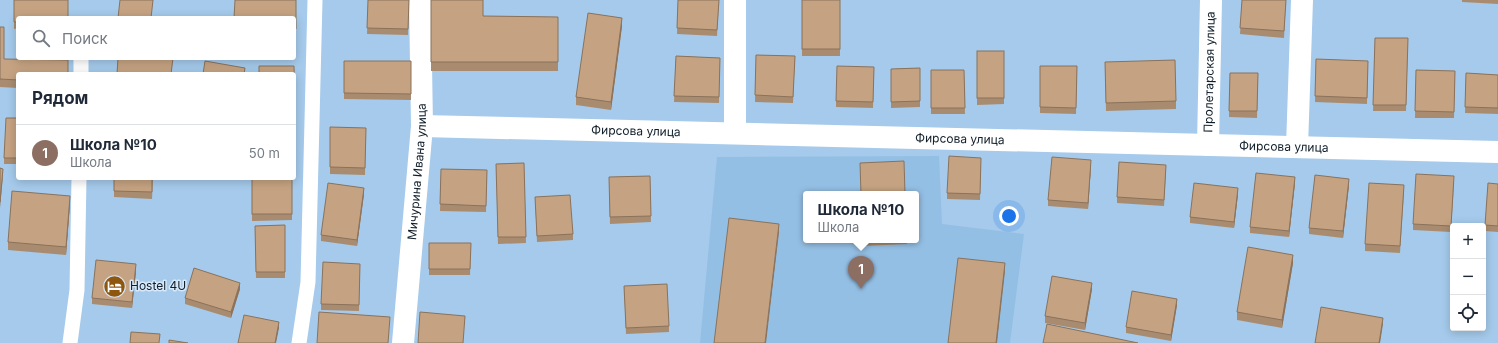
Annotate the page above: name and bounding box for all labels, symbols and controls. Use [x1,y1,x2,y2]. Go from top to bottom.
street label: Пролетарская улица [1200,11,1218,133]
search box [16,16,296,60]
icon: search [30,27,52,49]
text: Поиск [62,29,108,48]
text: Рядом [32,88,88,108]
street label: Мичурина Ивана улица [404,103,429,241]
street label: Фирсова улица [591,122,681,139]
street label: Фирсова улица [915,130,1005,147]
text: Школа №10 [70,135,157,154]
street label: Фирсова улица [1239,138,1329,155]
text: 1 [42,145,48,161]
text: 50 m [249,145,280,161]
text: Школа [70,154,112,170]
popup [803,191,919,243]
text: Школа №10 [818,200,904,219]
your location [999,206,1019,226]
text: Школа [818,219,859,235]
map controls [1450,223,1486,331]
button: + [1450,223,1486,259]
pin: 1 [848,256,874,289]
button: − [1450,259,1486,295]
hotel icon: Hostel 4U [102,273,128,299]
place label: Hostel 4U [130,278,186,293]
button: locate [1450,295,1486,331]

